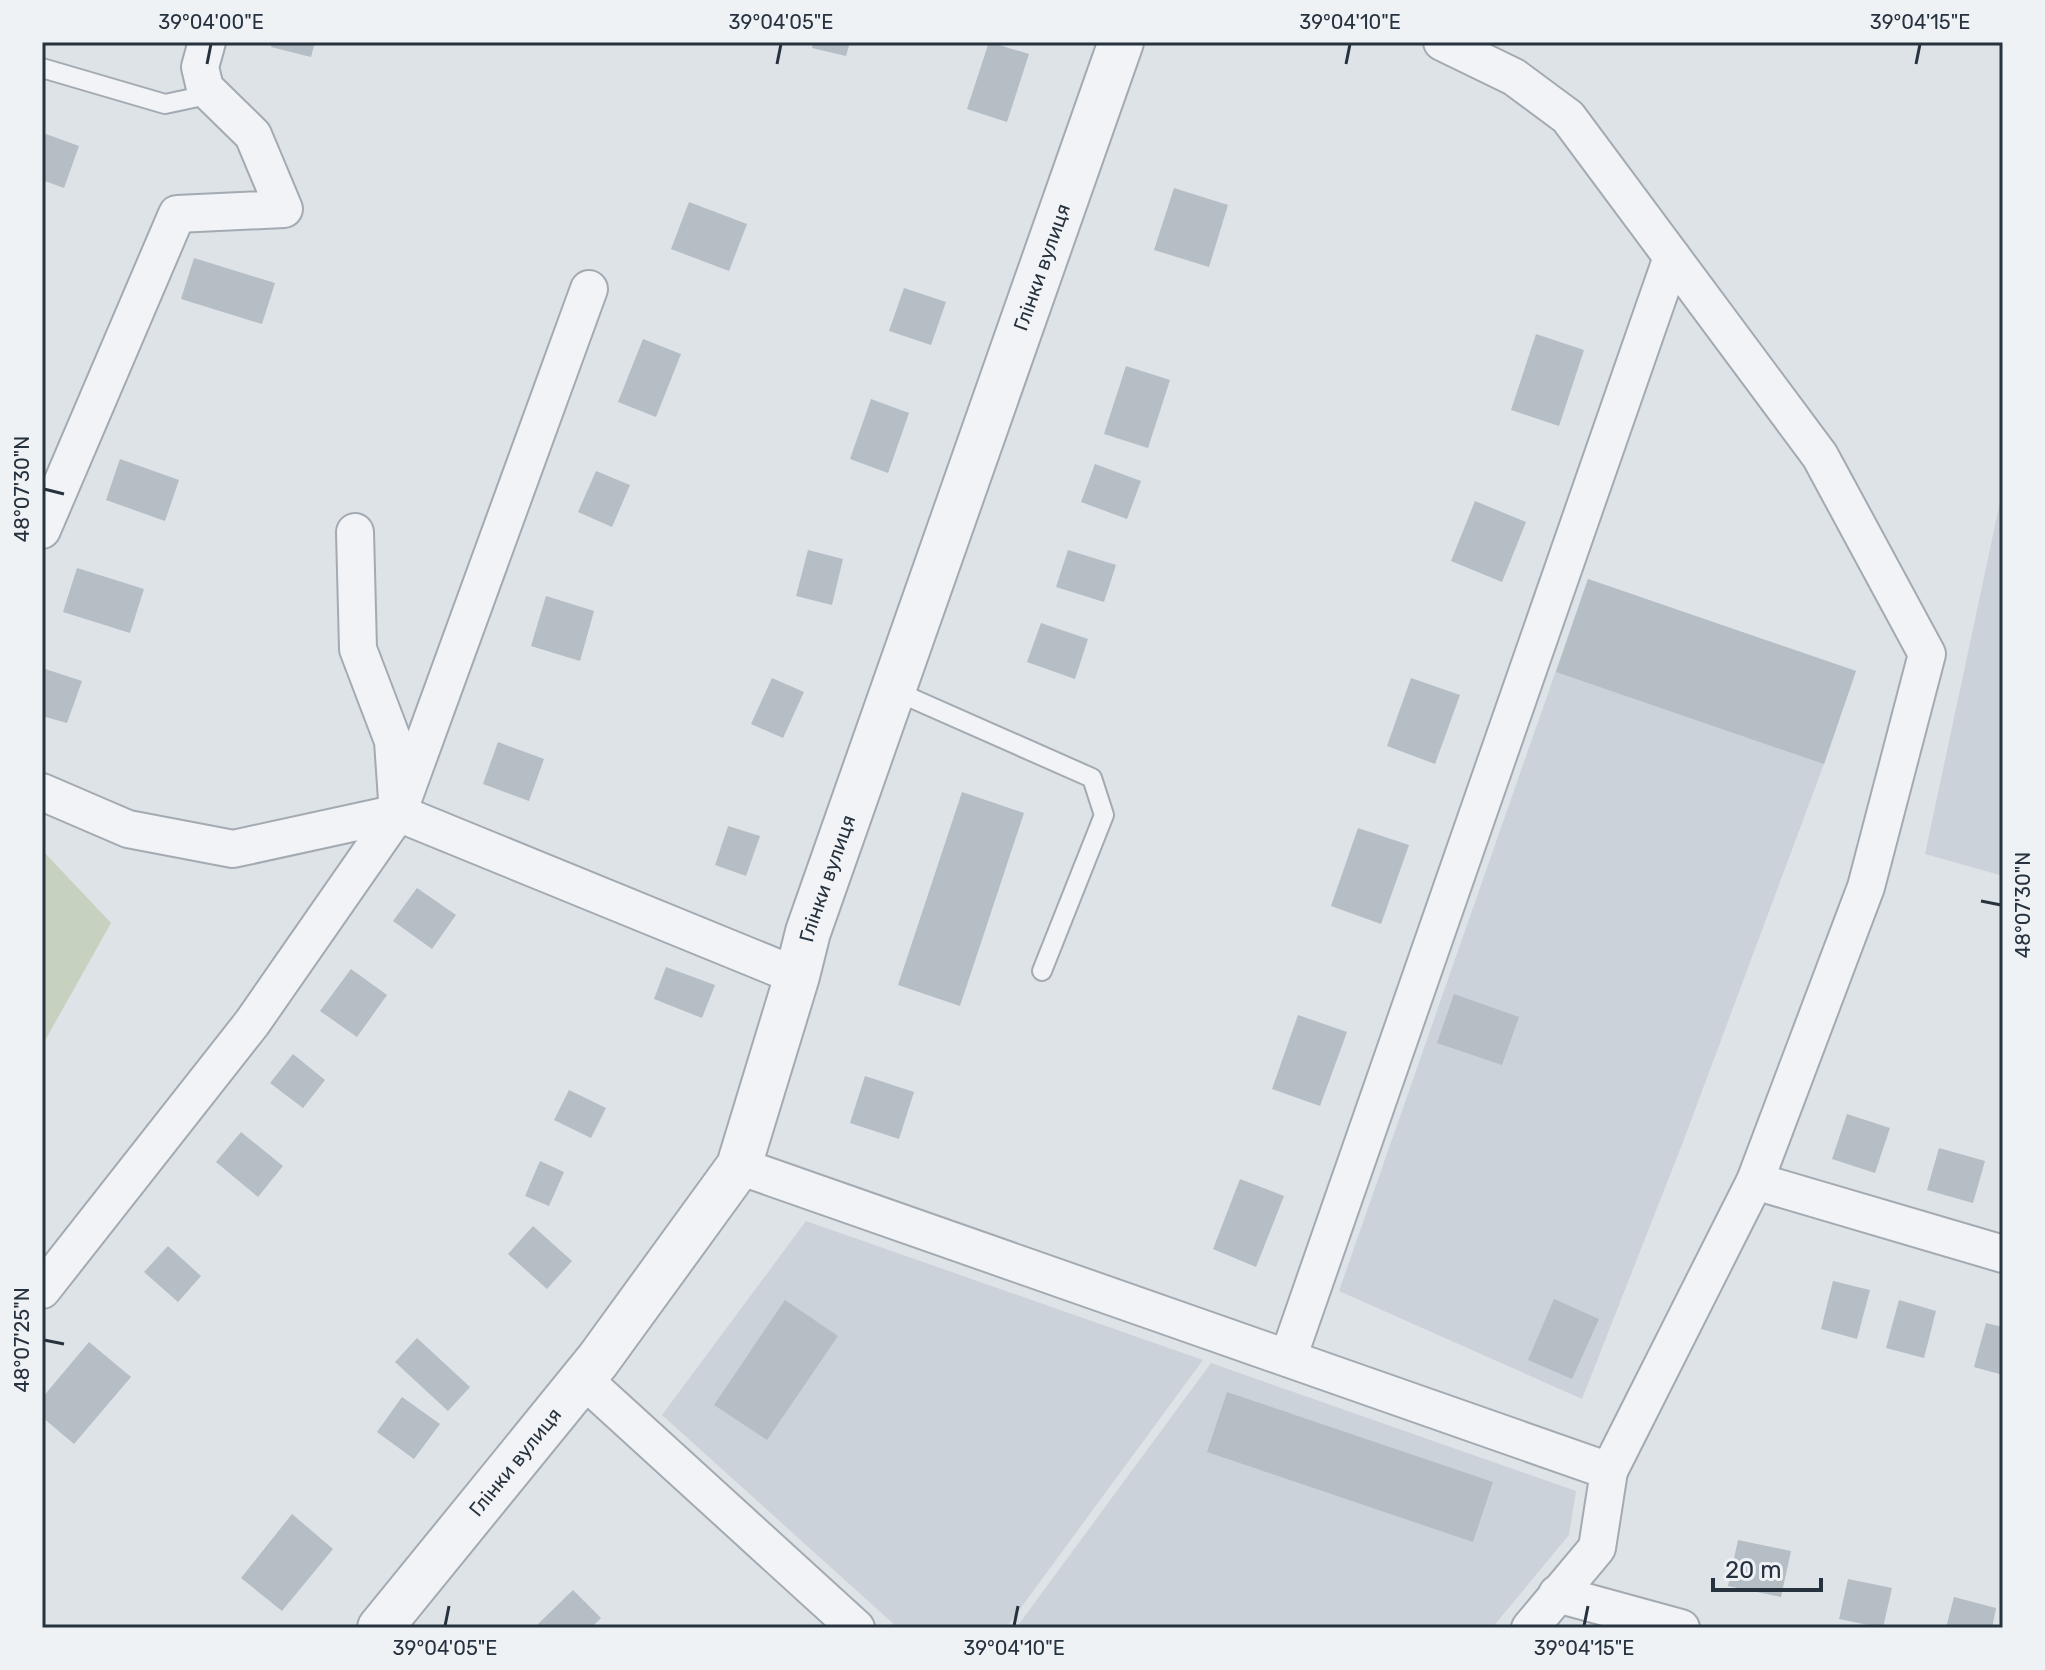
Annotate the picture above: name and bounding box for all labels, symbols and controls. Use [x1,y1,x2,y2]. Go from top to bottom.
text: 39°04'00"E [158,10,264,34]
text: 39°04'05"E [729,10,833,34]
text: 39°04'10"E [1299,10,1401,34]
text: 39°04'15"E [1870,10,1970,34]
street label: Глінки вулиця [1008,200,1075,334]
text: 48°07'30"N [10,436,34,542]
street label: Глінки вулиця [794,812,860,945]
text: 48°07'30"N [2011,852,2035,958]
text: 48°07'25"N [10,1287,34,1393]
street label: Глінки вулиця [464,1403,566,1521]
scale bar [1713,1542,1821,1592]
text: 20 m [1725,1556,1782,1584]
text: 39°04'05"E [393,1636,497,1660]
text: 39°04'10"E [963,1636,1065,1660]
text: 39°04'15"E [1534,1636,1634,1660]

